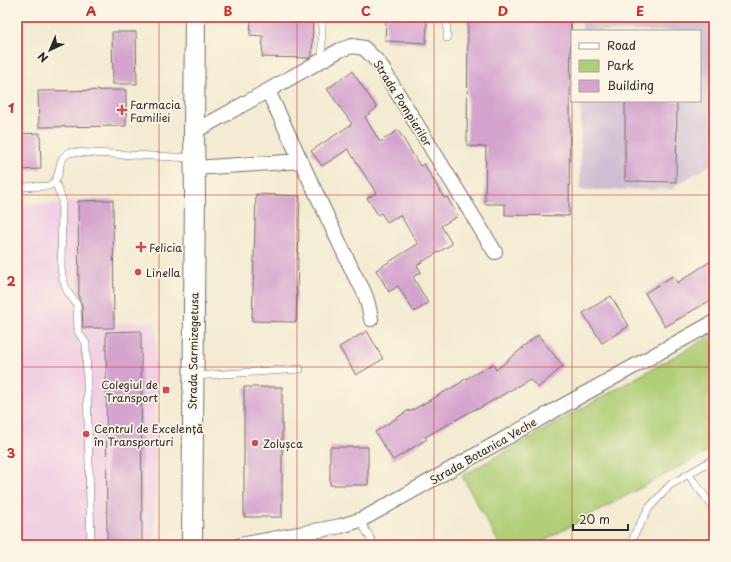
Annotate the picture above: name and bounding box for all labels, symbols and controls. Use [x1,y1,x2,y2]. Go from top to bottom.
text: A [86,1,96,20]
text: B [224,1,233,20]
text: C [361,1,371,20]
text: D [498,1,508,20]
text: E [636,1,644,20]
north arrow [30,30,70,70]
legend [571,30,701,102]
text: Road [607,36,636,54]
text: N [33,48,52,67]
street label: Strada Pompierilor [369,56,437,150]
text: Park [607,56,634,74]
text: Building [607,76,654,94]
place label: Farmacia Familiei [130,96,181,126]
text: 1 [8,98,14,117]
marker: Farmacia Familiei [117,105,127,115]
place label: Felicia [149,239,182,256]
marker: Felicia [136,242,146,252]
place label: Linella [146,264,181,281]
marker: Linella [133,267,143,277]
text: 2 [6,271,16,290]
street label: Strada Sarmizegetusa [183,292,203,410]
place label: Colegiul de Transport [101,376,159,406]
marker: Colegiul de Transport [161,385,171,395]
street label: Strada Botanica Veche [426,413,540,489]
place label: Centrul de Excelență în Transporturi [93,420,203,450]
marker: Centrul de Excelență în Transporturi [81,429,91,439]
place label: Zolușca [263,435,303,452]
marker: Zolușca [250,438,260,448]
text: 3 [7,443,16,462]
scale bar [573,506,628,532]
text: 20 m [579,510,610,528]

